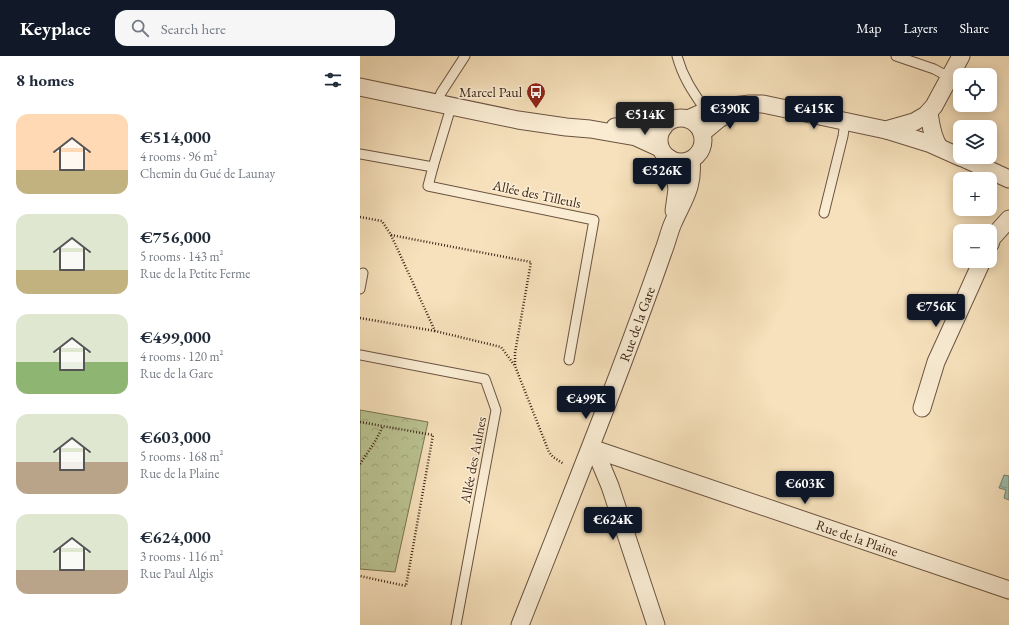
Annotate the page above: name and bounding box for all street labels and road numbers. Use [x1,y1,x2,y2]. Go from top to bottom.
street label: Allée des Tilleuls [490,176,583,212]
street label: Rue de la Gare [615,283,659,364]
street label: Allée des Aulnes [456,415,490,506]
street label: Rue de la Plaine [814,516,901,561]

